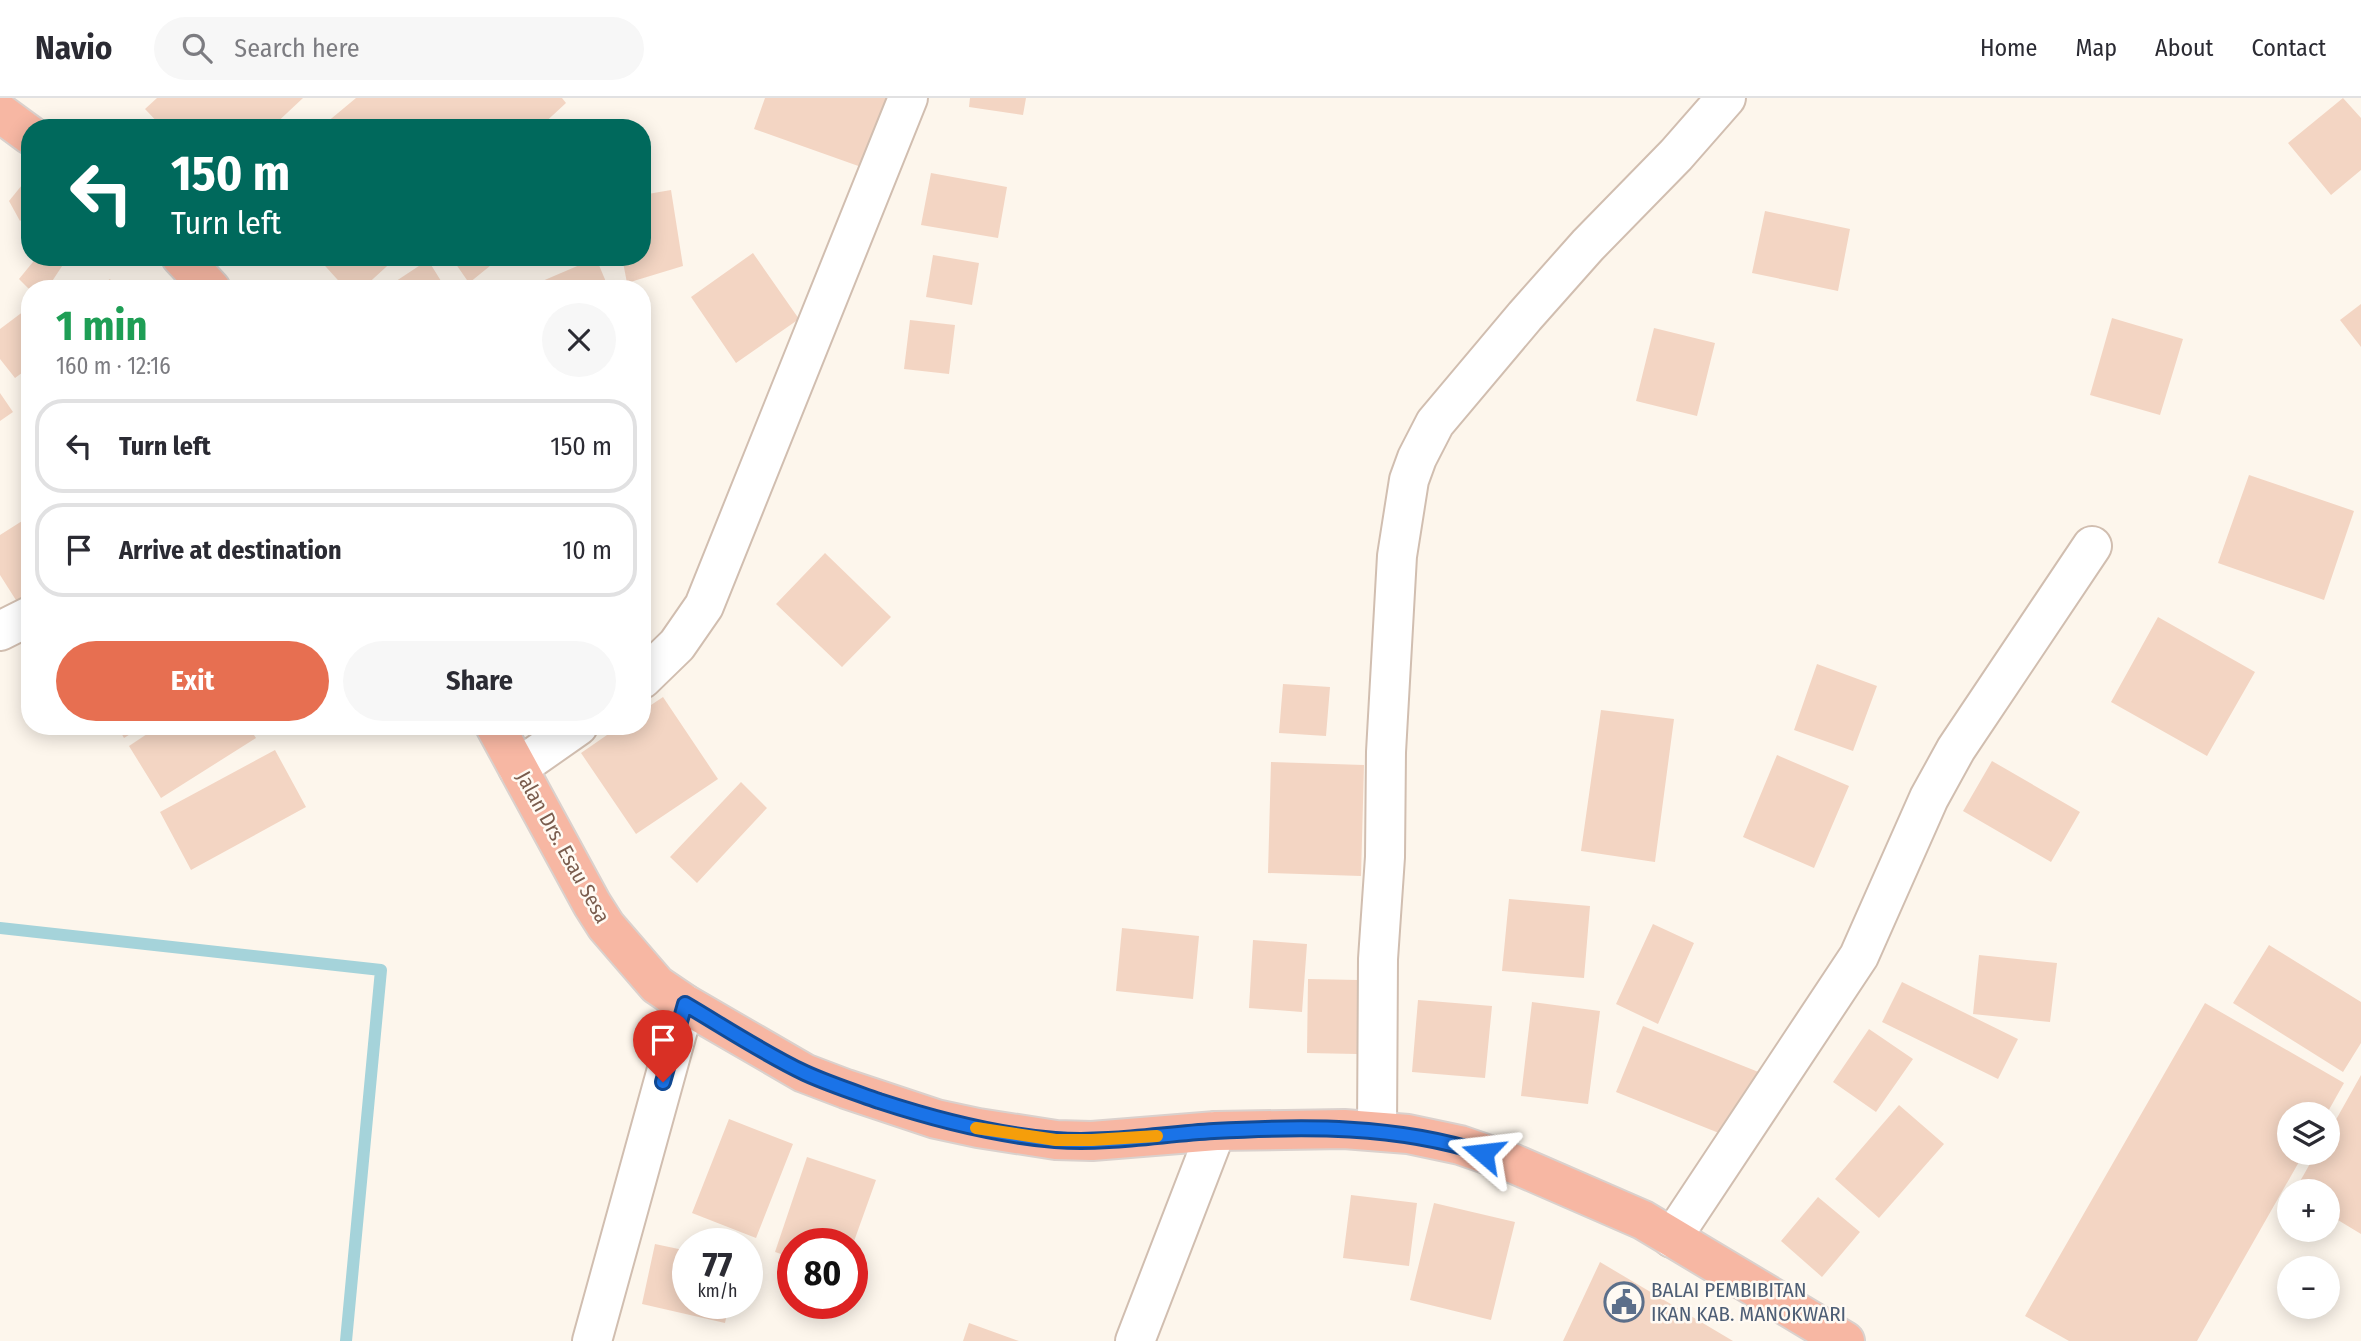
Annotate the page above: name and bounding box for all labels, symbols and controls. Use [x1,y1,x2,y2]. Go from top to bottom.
search box [154,17,644,80]
text: Navio [35,28,112,68]
icon: search [178,29,216,67]
text: Search here [234,33,360,64]
text: Home [1980,34,2037,62]
text: Map [2075,34,2117,62]
text: About [2155,34,2213,62]
text: Contact [2251,34,2326,62]
text: 150 m [171,144,290,203]
icon: left [56,147,147,238]
text: Turn left [171,204,281,242]
text: 1 min [56,301,147,351]
button: close [542,303,616,377]
text: 160 m · 12:16 [56,352,171,380]
icon: left [60,427,98,465]
text: Turn left [119,431,211,462]
text: 150 m [550,431,612,462]
icon: arrive [60,531,98,569]
text: Arrive at destination [119,535,342,566]
text: 10 m [562,535,612,566]
button: Exit [56,641,329,721]
button: Share [343,641,616,721]
street label: Jalan Drs. Esau Sesa [510,766,616,928]
pin [633,1010,693,1082]
icon: arrive [644,1021,682,1059]
map controls [2277,1102,2340,1319]
button: layers [2277,1102,2340,1165]
position arrow [1446,1116,1520,1190]
button: + [2277,1179,2340,1242]
speed limit sign: 80 [777,1228,868,1319]
text: 77 [703,1243,732,1285]
button: − [2277,1256,2340,1319]
place label: BALAI PEMBIBITAN IKAN KAB. MANOKWARI [1651,1277,1846,1327]
text: km/h [697,1280,738,1302]
public building icon: BALAI PEMBIBITAN IKAN KAB. MANOKWARI [1603,1281,1645,1323]

